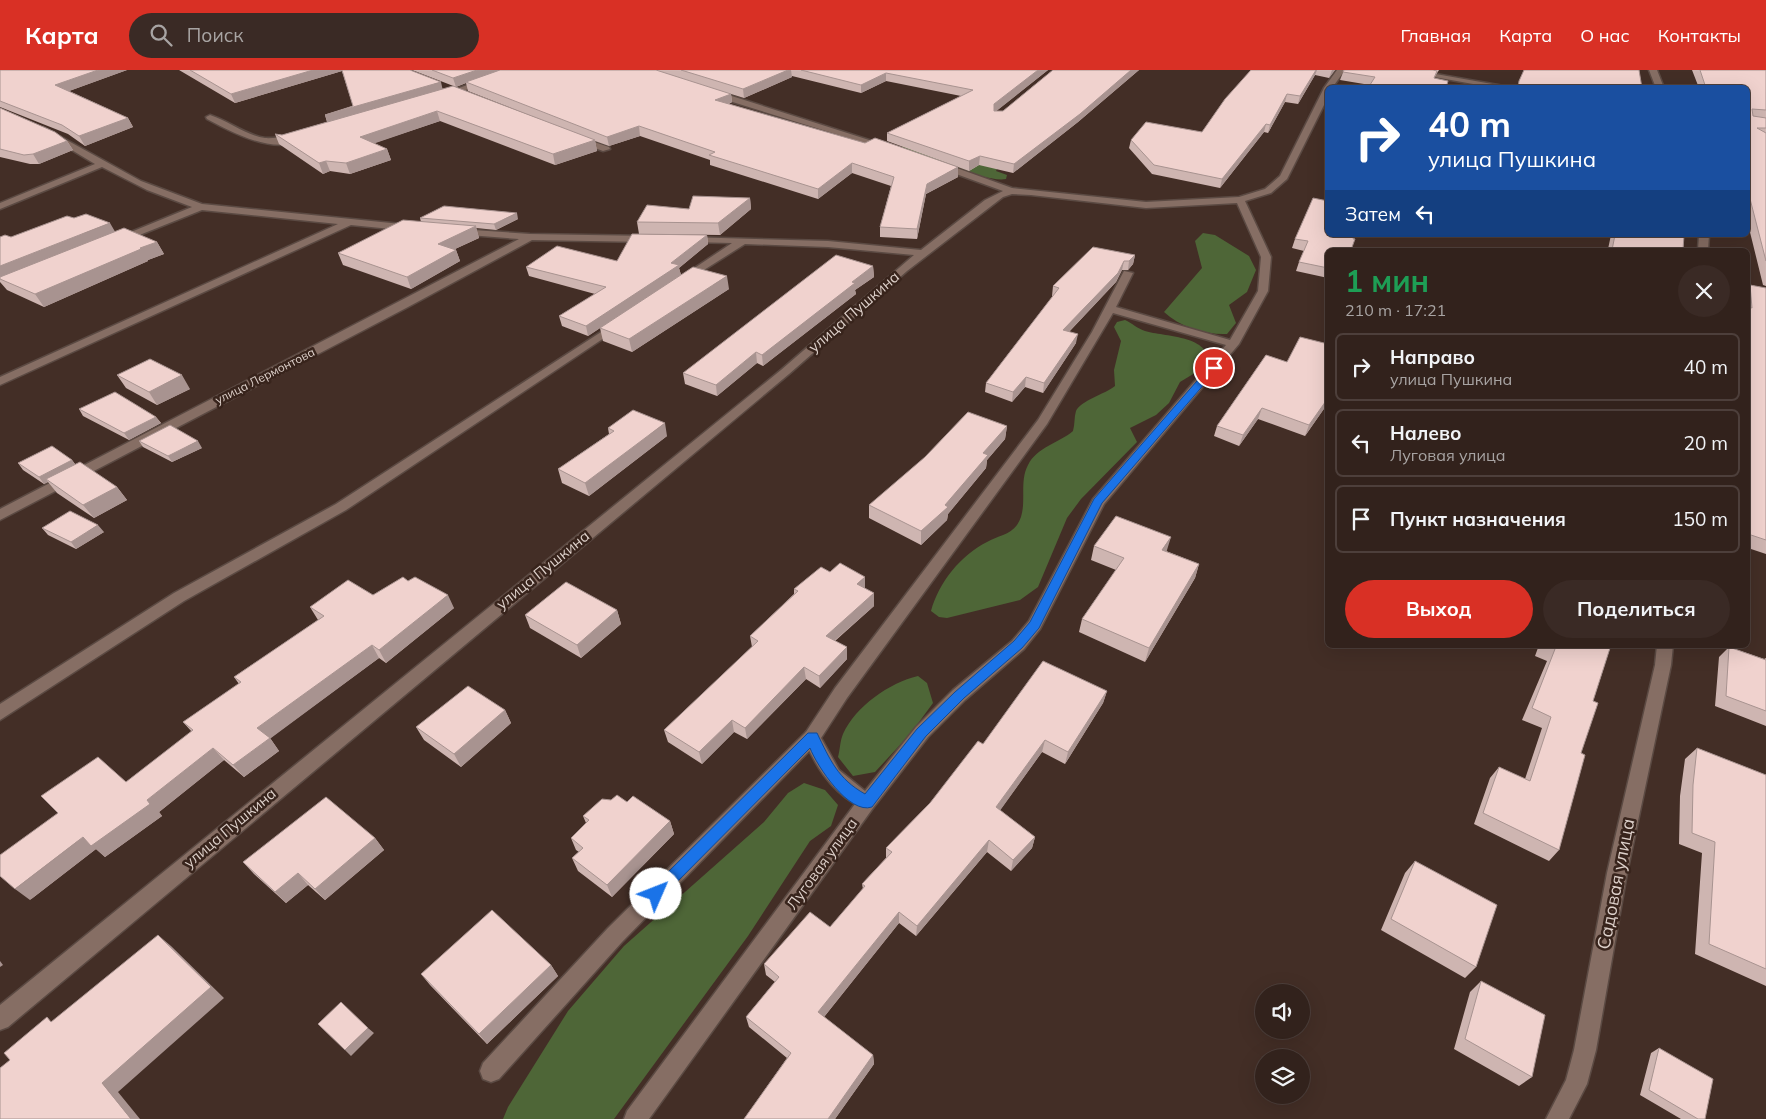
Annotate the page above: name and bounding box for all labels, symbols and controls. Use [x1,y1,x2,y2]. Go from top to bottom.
search box [129,13,479,58]
text: Карта [25,20,99,50]
icon: search [147,21,175,49]
text: Поиск [187,23,244,47]
text: Главная [1401,24,1471,47]
text: Карта [1499,24,1552,47]
text: О нас [1580,24,1630,47]
text: Контакты [1658,24,1741,47]
text: 40 m [1428,102,1511,146]
icon: right [1345,105,1410,170]
text: улица Пушкина [1428,145,1596,173]
icon: left [1411,200,1439,228]
text: Затем [1345,202,1401,226]
text: 1 мин [1345,262,1429,300]
button: close [1678,265,1730,317]
street label: улица Пушкина [804,267,903,356]
text: 210 m · 17:21 [1345,300,1446,320]
street label: улица Лермонтова [212,344,317,407]
text: Направо [1390,345,1475,369]
pin [1193,347,1235,389]
icon: right [1347,353,1375,381]
icon: arrive [1200,354,1228,382]
text: 40 m [1684,355,1728,379]
text: улица Пушкина [1390,369,1512,389]
text: Налево [1390,421,1462,445]
icon: left [1347,429,1375,457]
text: 20 m [1684,431,1728,455]
text: Луговая улица [1390,445,1506,465]
icon: arrive [1347,505,1375,533]
text: Пункт назначения [1390,507,1566,531]
text: 150 m [1672,507,1728,531]
street label: улица Пушкина [492,526,593,613]
button: Выход [1345,580,1533,638]
button: Поделиться [1543,580,1730,638]
street label: улица Пушкина [180,784,280,872]
street label: Луговая улица [782,814,861,913]
street label: Садовая улица [1592,817,1639,951]
position arrow [629,867,681,919]
map controls [1255,984,1310,1104]
button: sound [1255,984,1310,1039]
button: layers [1255,1049,1310,1104]

